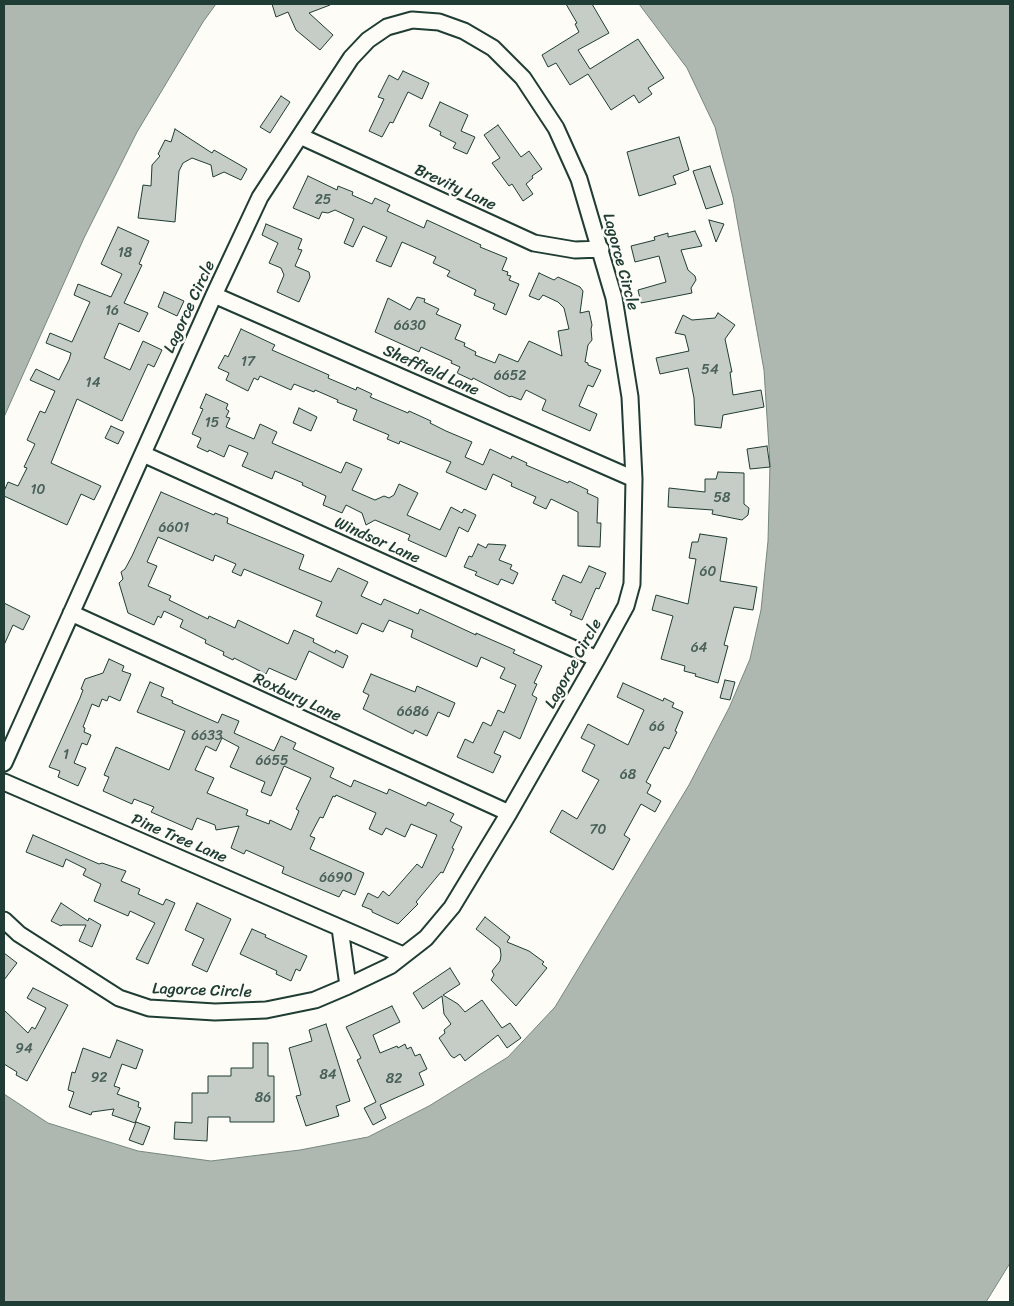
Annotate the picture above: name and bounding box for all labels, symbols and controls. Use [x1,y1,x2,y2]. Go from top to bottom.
street label: Brevity Lane [411,161,499,215]
house number: 25 [315,192,331,208]
street label: Lagorce Circle [598,211,642,313]
house number: 18 [118,245,132,261]
street label: Lagorce Circle [160,258,220,356]
house number: 16 [105,303,119,319]
house number: 6630 [394,318,426,334]
street label: Sheffield Lane [380,341,482,401]
house number: 17 [241,354,255,370]
house number: 54 [701,362,719,378]
house number: 6652 [494,368,526,384]
house number: 14 [86,375,100,391]
house number: 15 [205,415,219,431]
house number: 10 [31,482,45,498]
house number: 58 [714,490,730,506]
street label: Windsor Lane [331,514,423,568]
house number: 6601 [159,520,189,536]
house number: 60 [700,564,716,580]
street label: Lagorce Circle [541,616,607,712]
house number: 64 [691,640,707,656]
street label: Roxbury Lane [250,669,344,727]
house number: 6686 [397,704,429,720]
house number: 66 [649,719,665,735]
house number: 6633 [191,728,223,744]
house number: 1 [63,747,69,763]
house number: 6655 [255,753,289,769]
house number: 68 [620,767,636,783]
street label: Pine Tree Lane [128,810,230,868]
house number: 70 [590,822,606,838]
house number: 6690 [319,870,353,886]
street label: Lagorce Circle [152,980,252,1002]
house number: 94 [15,1041,33,1057]
house number: 84 [319,1067,337,1083]
house number: 92 [91,1070,107,1086]
house number: 82 [386,1071,402,1087]
house number: 86 [255,1090,271,1106]

